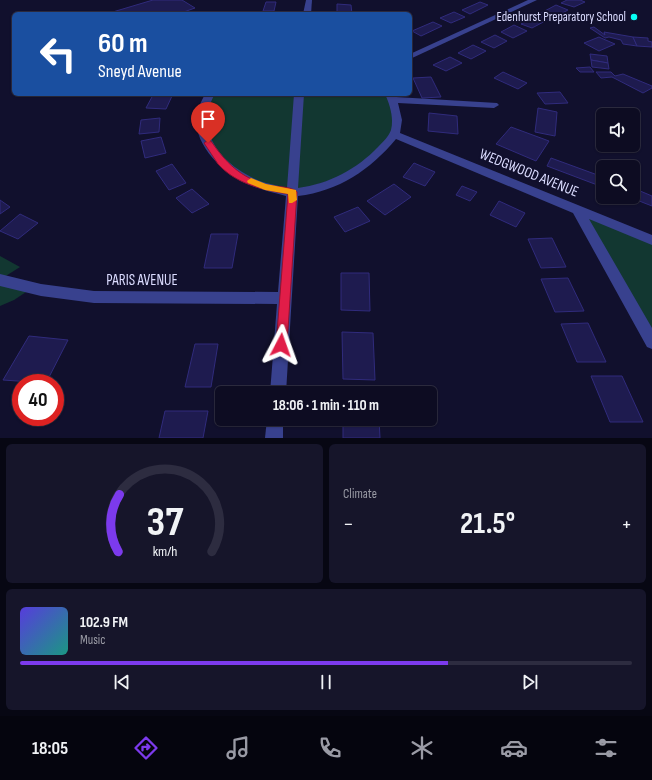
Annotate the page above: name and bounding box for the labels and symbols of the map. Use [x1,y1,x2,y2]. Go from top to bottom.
place label: Edenhurst Preparatory School [496,9,626,25]
marker: Edenhurst Preparatory School [629,12,639,22]
pin [191,102,225,143]
street label: WEDGWOOD AVENUE [477,144,581,202]
street label: PARIS AVENUE [106,271,178,290]
position arrow [260,324,302,366]
speed limit sign: 40 [12,374,64,426]

